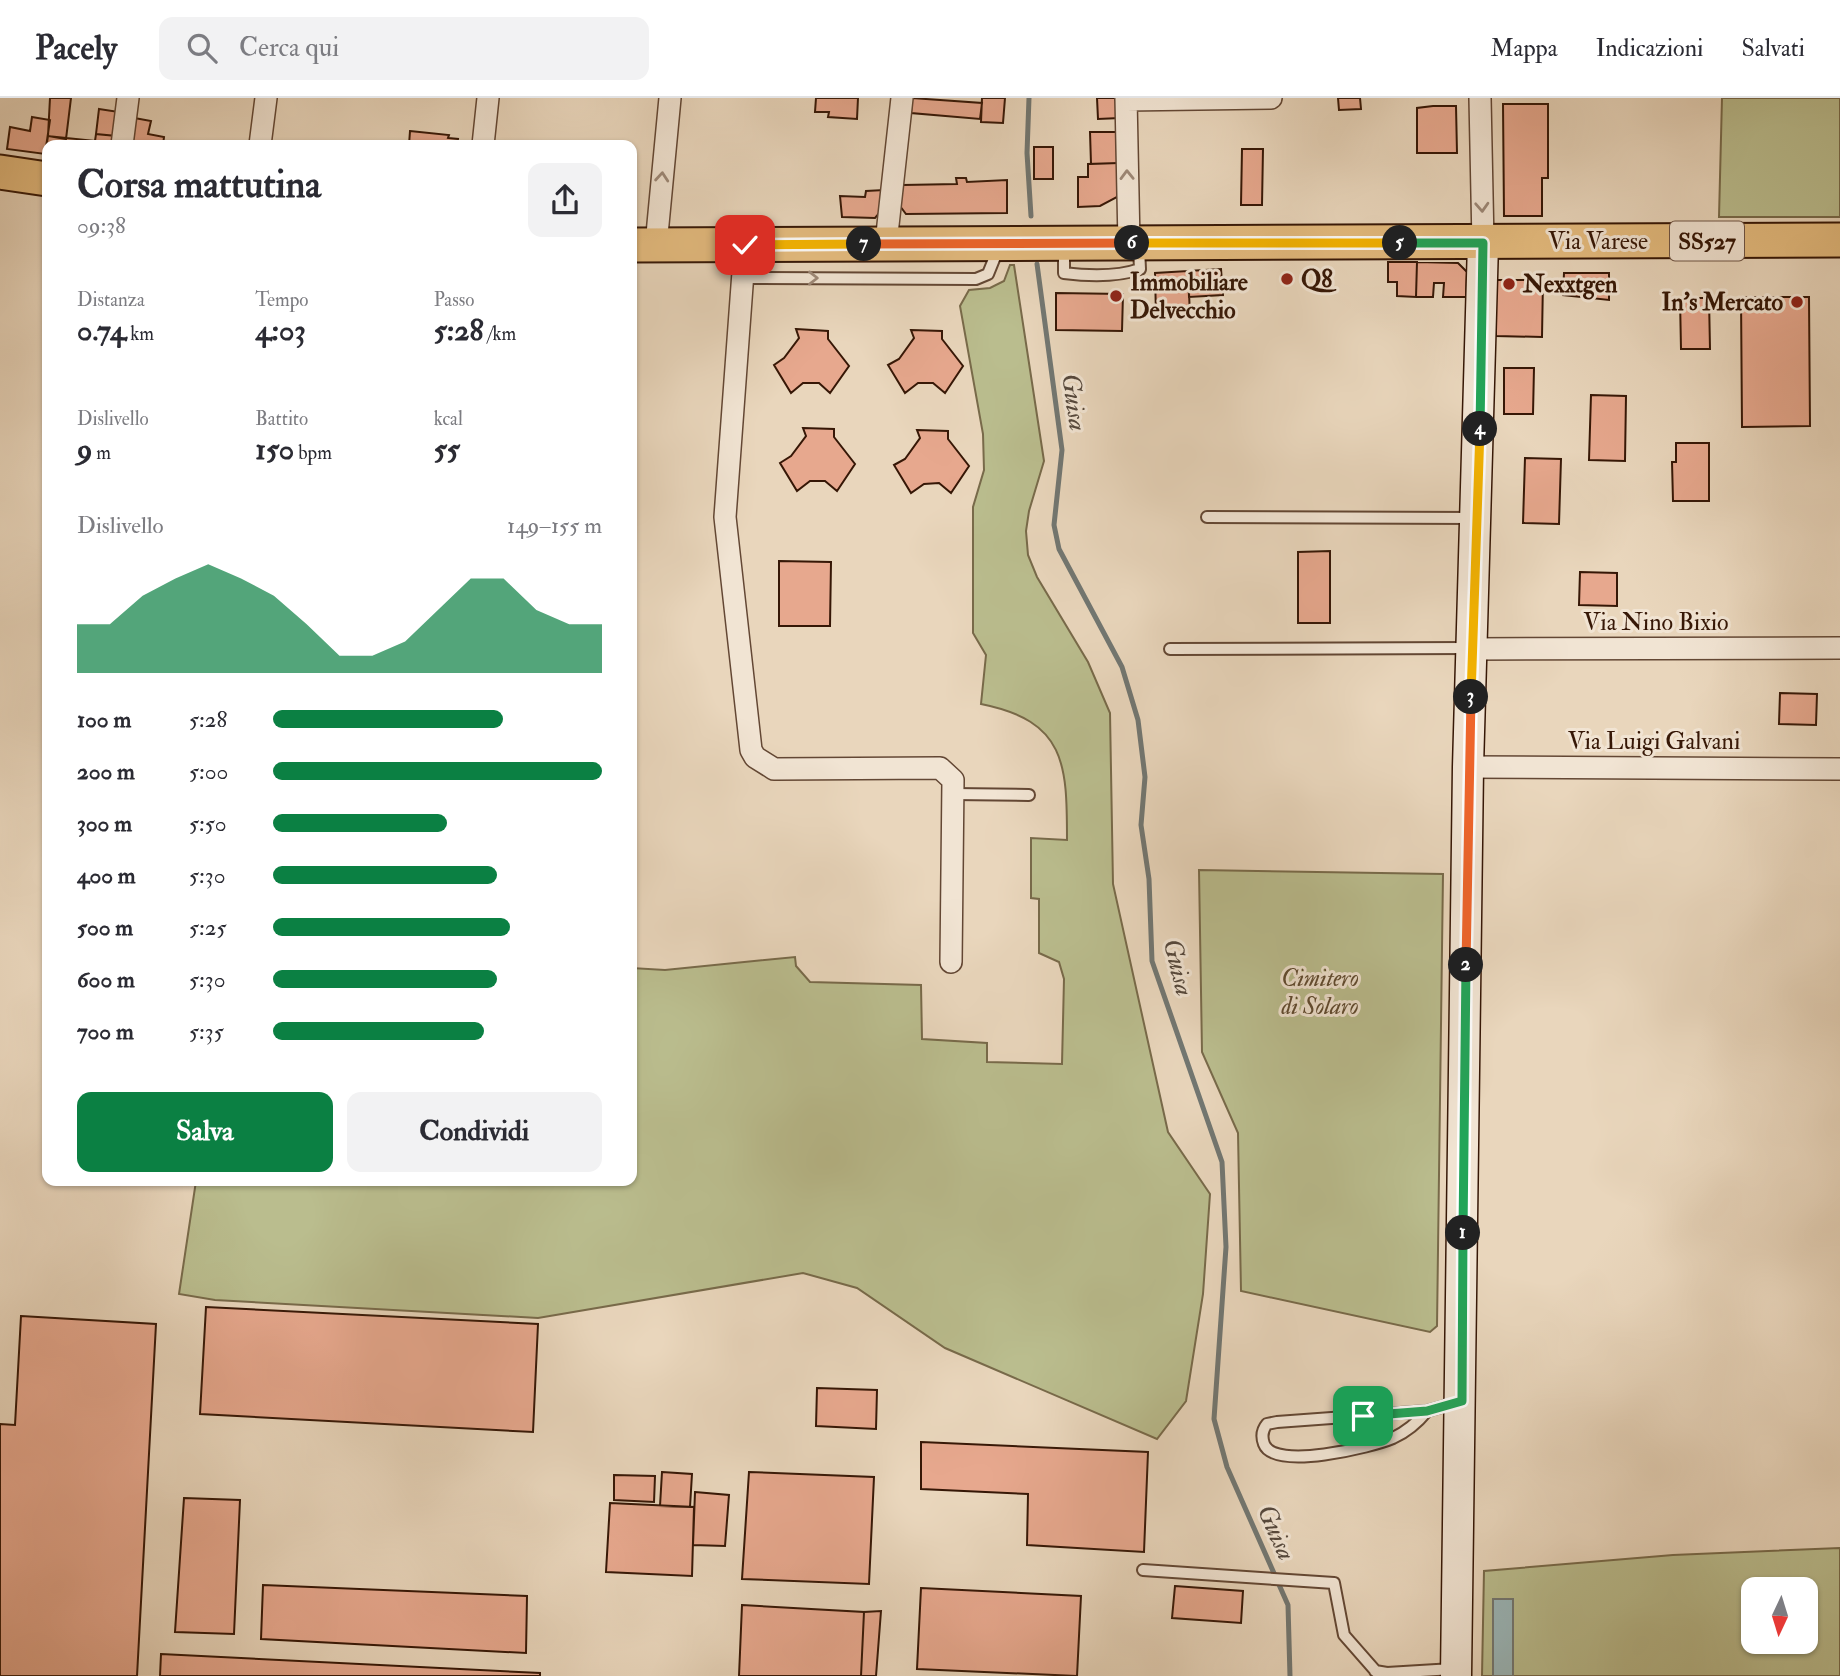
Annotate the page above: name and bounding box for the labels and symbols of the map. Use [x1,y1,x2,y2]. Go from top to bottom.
one-way arrow [1119,169,1135,180]
one-way arrow [655,171,670,183]
one-way arrow [1475,202,1490,213]
pin [715,215,775,275]
road number: SS527 [1670,222,1744,260]
pin: 7 [846,226,882,262]
pin: 6 [1114,226,1150,260]
pin: 5 [1382,226,1418,260]
street label: Via Varese [1548,226,1648,257]
place label: Q8 [1301,264,1337,295]
place label: Immobiliare Delvecchio [1130,267,1248,326]
place label: Nexxtgen [1522,269,1618,300]
one-way arrow [808,270,819,286]
marker: Q8 [1279,271,1295,287]
marker: Nexxtgen [1501,276,1517,292]
place label: In's Mercato [1661,287,1783,318]
marker: Immobiliare Delvecchio [1108,288,1124,304]
marker: In's Mercato [1789,294,1805,310]
water label: Guisa [1054,371,1094,433]
pin: 4 [1462,412,1498,446]
street label: Via Nino Bixio [1583,607,1729,638]
pin: 3 [1454,680,1488,714]
street label: Via Luigi Galvani [1568,726,1740,757]
water label: Guisa [1156,935,1201,999]
pin: 2 [1448,948,1484,982]
park label: Cimitero di Solaro [1280,963,1359,1022]
pin: 1 [1446,1216,1480,1250]
pin [1333,1386,1393,1446]
water label: Guisa [1250,1500,1302,1565]
north arrow [1741,1577,1818,1654]

